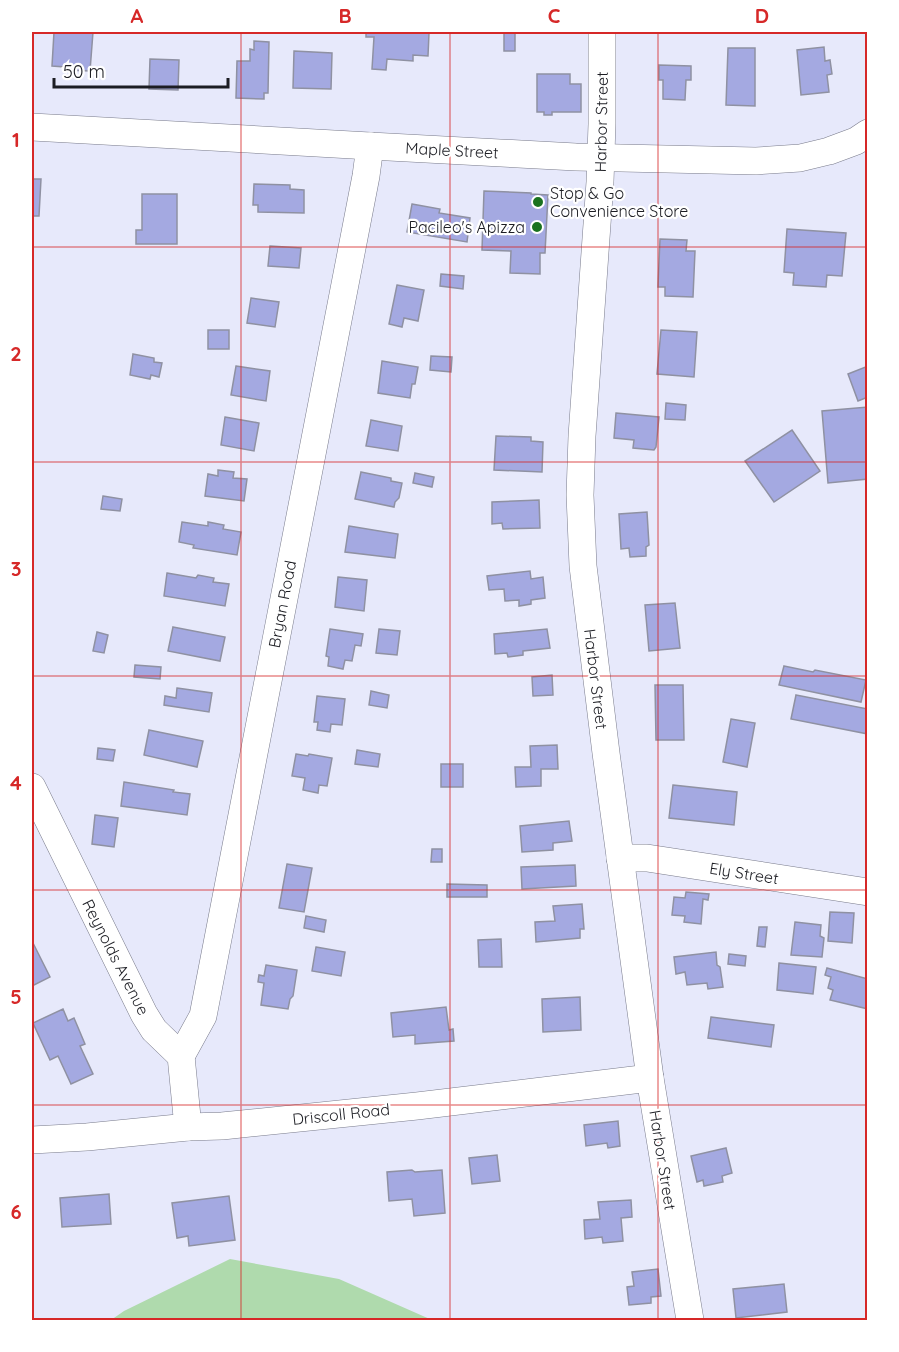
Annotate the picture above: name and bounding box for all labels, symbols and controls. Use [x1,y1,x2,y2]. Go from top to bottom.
text: A [131,3,144,28]
text: B [338,3,352,28]
text: C [548,3,561,28]
text: D [755,3,769,28]
scale bar [54,51,228,89]
text: 50 m [63,60,105,83]
street label: Harbor Street [590,71,612,173]
text: 1 [12,127,20,152]
street label: Maple Street [405,138,499,162]
place label: Stop & Go Convenience Store [550,183,688,221]
marker: Stop & Go Convenience Store [531,195,545,209]
place label: Pacileo's Apizza [408,217,525,237]
marker: Pacileo's Apizza [530,220,544,234]
text: 2 [10,341,22,366]
text: 3 [11,556,21,581]
street label: Bryan Road [264,559,300,649]
street label: Harbor Street [580,628,612,730]
text: 4 [10,770,22,795]
street label: Ely Street [708,858,780,888]
street label: Reynolds Avenue [78,896,154,1018]
text: 5 [10,984,22,1009]
street label: Driscoll Road [291,1099,391,1129]
street label: Harbor Street [645,1109,681,1211]
text: 6 [10,1199,22,1224]

